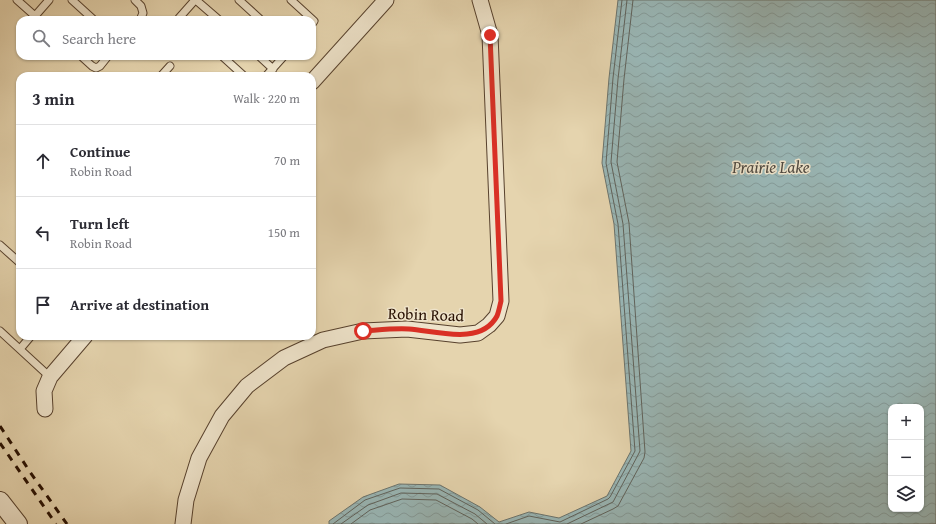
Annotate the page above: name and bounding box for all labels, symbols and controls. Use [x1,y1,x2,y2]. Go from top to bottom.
search box [16,16,316,60]
route end [481,26,499,44]
icon: search [30,27,52,49]
text: Search here [62,28,136,49]
text: 3 min [32,86,74,111]
text: Walk · 220 m [233,89,300,108]
text: Continue [70,141,131,162]
icon: ahead [32,150,54,172]
text: 70 m [274,151,300,170]
water label: Prairie Lake [731,154,810,179]
text: Robin Road [70,162,132,181]
text: Turn left [70,213,129,234]
icon: left [32,222,54,244]
text: 150 m [268,223,300,242]
text: Robin Road [70,234,132,253]
icon: arrive [32,294,54,316]
text: Arrive at destination [70,294,209,315]
street label: Robin Road [388,301,465,327]
route start [354,322,372,340]
map controls [888,404,924,512]
button: + [888,404,924,440]
button: − [888,440,924,476]
button: layers [888,476,924,512]

